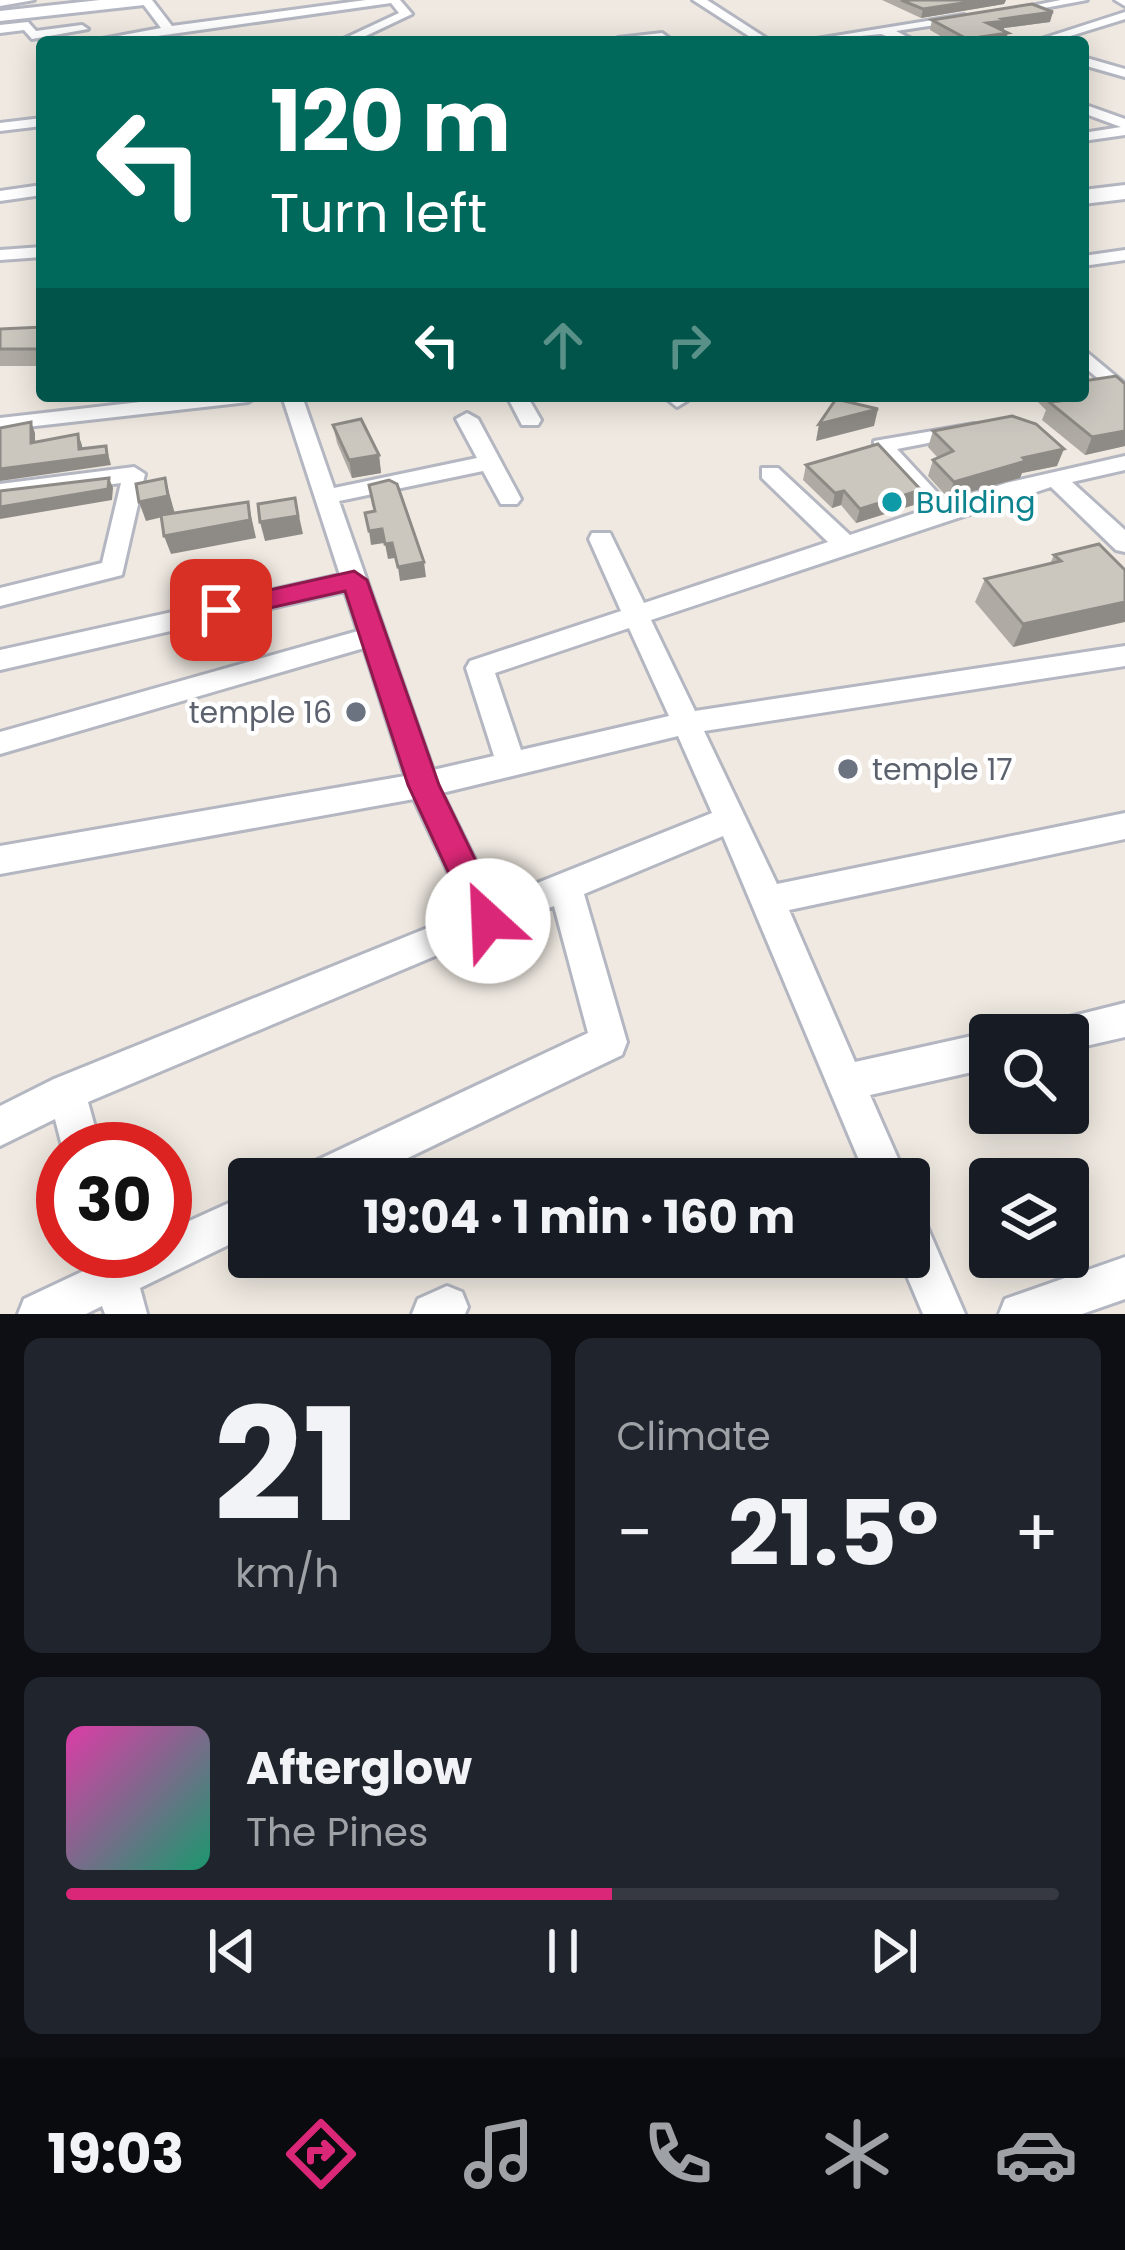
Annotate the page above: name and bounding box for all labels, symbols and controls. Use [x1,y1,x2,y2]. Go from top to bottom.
text: 120 m [270,63,511,180]
icon: left [72,84,228,240]
text: Turn left [270,175,487,251]
icon: left [404,312,470,378]
icon: ahead [530,312,596,378]
icon: right [656,312,722,378]
place label: Building [916,481,1036,524]
marker: Building [879,489,905,515]
pin [170,559,272,661]
icon: arrive [188,577,254,643]
place label: temple 16 [189,691,332,734]
marker: temple 16 [343,699,369,725]
place label: temple 17 [872,748,1013,791]
marker: temple 17 [835,756,861,782]
position arrow [425,858,551,984]
map controls [969,1014,1089,1278]
button: search [969,1014,1089,1134]
speed limit sign: 30 [36,1122,192,1278]
button: layers [969,1158,1089,1278]
text: 19:04 · 1 min · 160 m [363,1186,795,1249]
text: 21 [213,1356,361,1575]
text: Climate [617,1409,771,1464]
text: 21.5° [728,1470,939,1597]
text: − [617,1487,653,1579]
text: + [1014,1487,1059,1579]
text: km/h [235,1546,339,1601]
text: Afterglow [246,1737,472,1800]
text: The Pines [246,1805,428,1860]
icon: previous [199,1918,265,1984]
icon: pause [530,1918,596,1984]
icon: next [861,1918,927,1984]
icon: directions [279,2112,363,2196]
icon: music [457,2112,541,2196]
icon: phone [636,2112,720,2196]
icon: climate [815,2112,899,2196]
icon: car [994,2112,1078,2196]
text: 19:03 [47,2116,184,2192]

